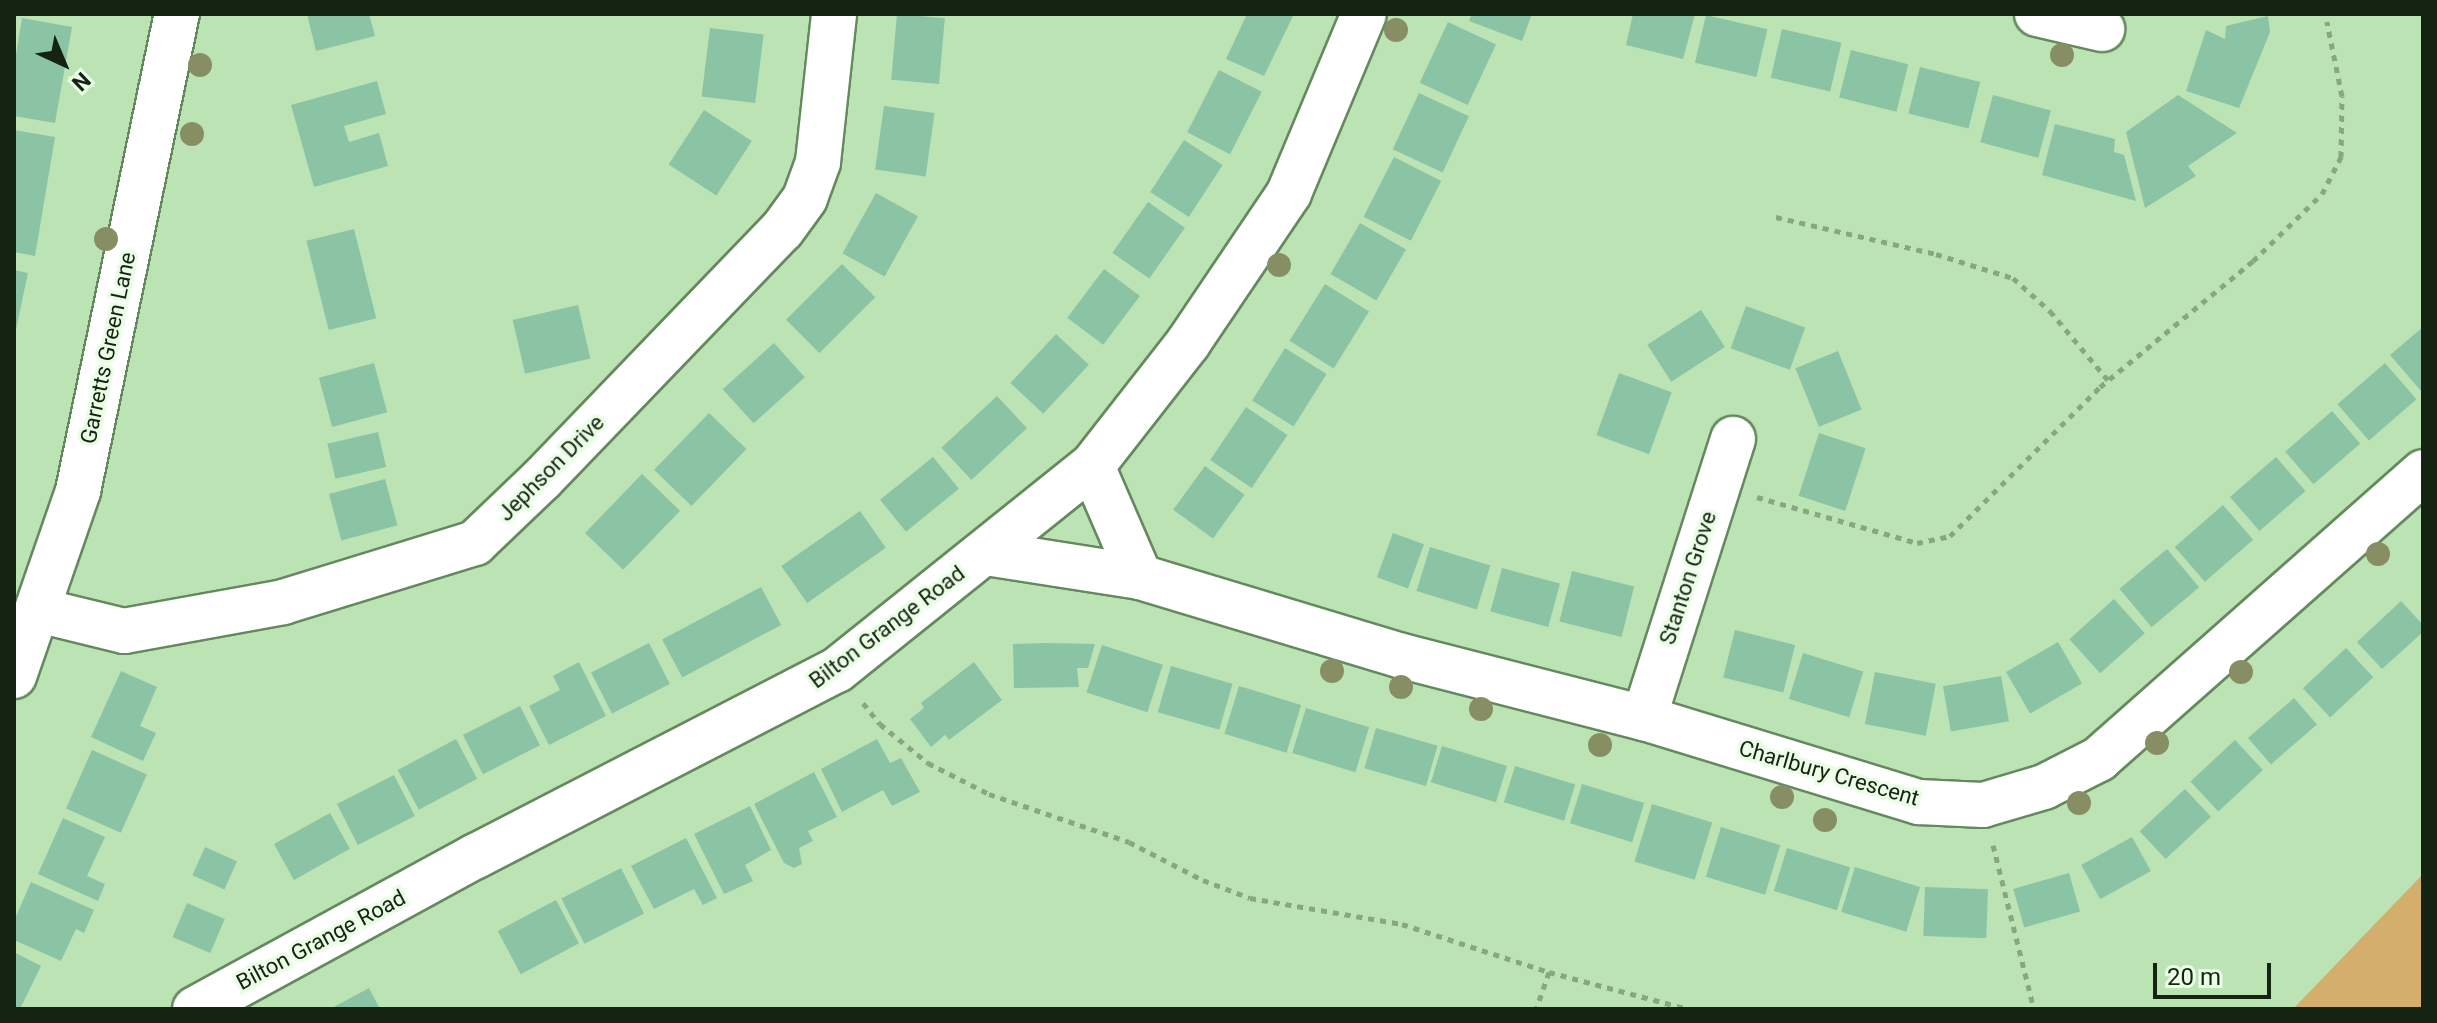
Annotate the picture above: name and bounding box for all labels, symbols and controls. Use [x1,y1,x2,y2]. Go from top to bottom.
north arrow [24,24,104,104]
text: N [67,67,95,96]
street label: Garretts Green Lane [75,250,141,446]
street label: Jephson Drive [492,409,610,527]
street label: Stanton Grove [1654,508,1722,648]
street label: Bilton Grange Road [804,560,970,694]
street label: Charlbury Crescent [1736,735,1922,811]
street label: Bilton Grange Road [232,884,410,996]
scale bar [2157,947,2275,997]
text: 20 m [2167,963,2221,991]

